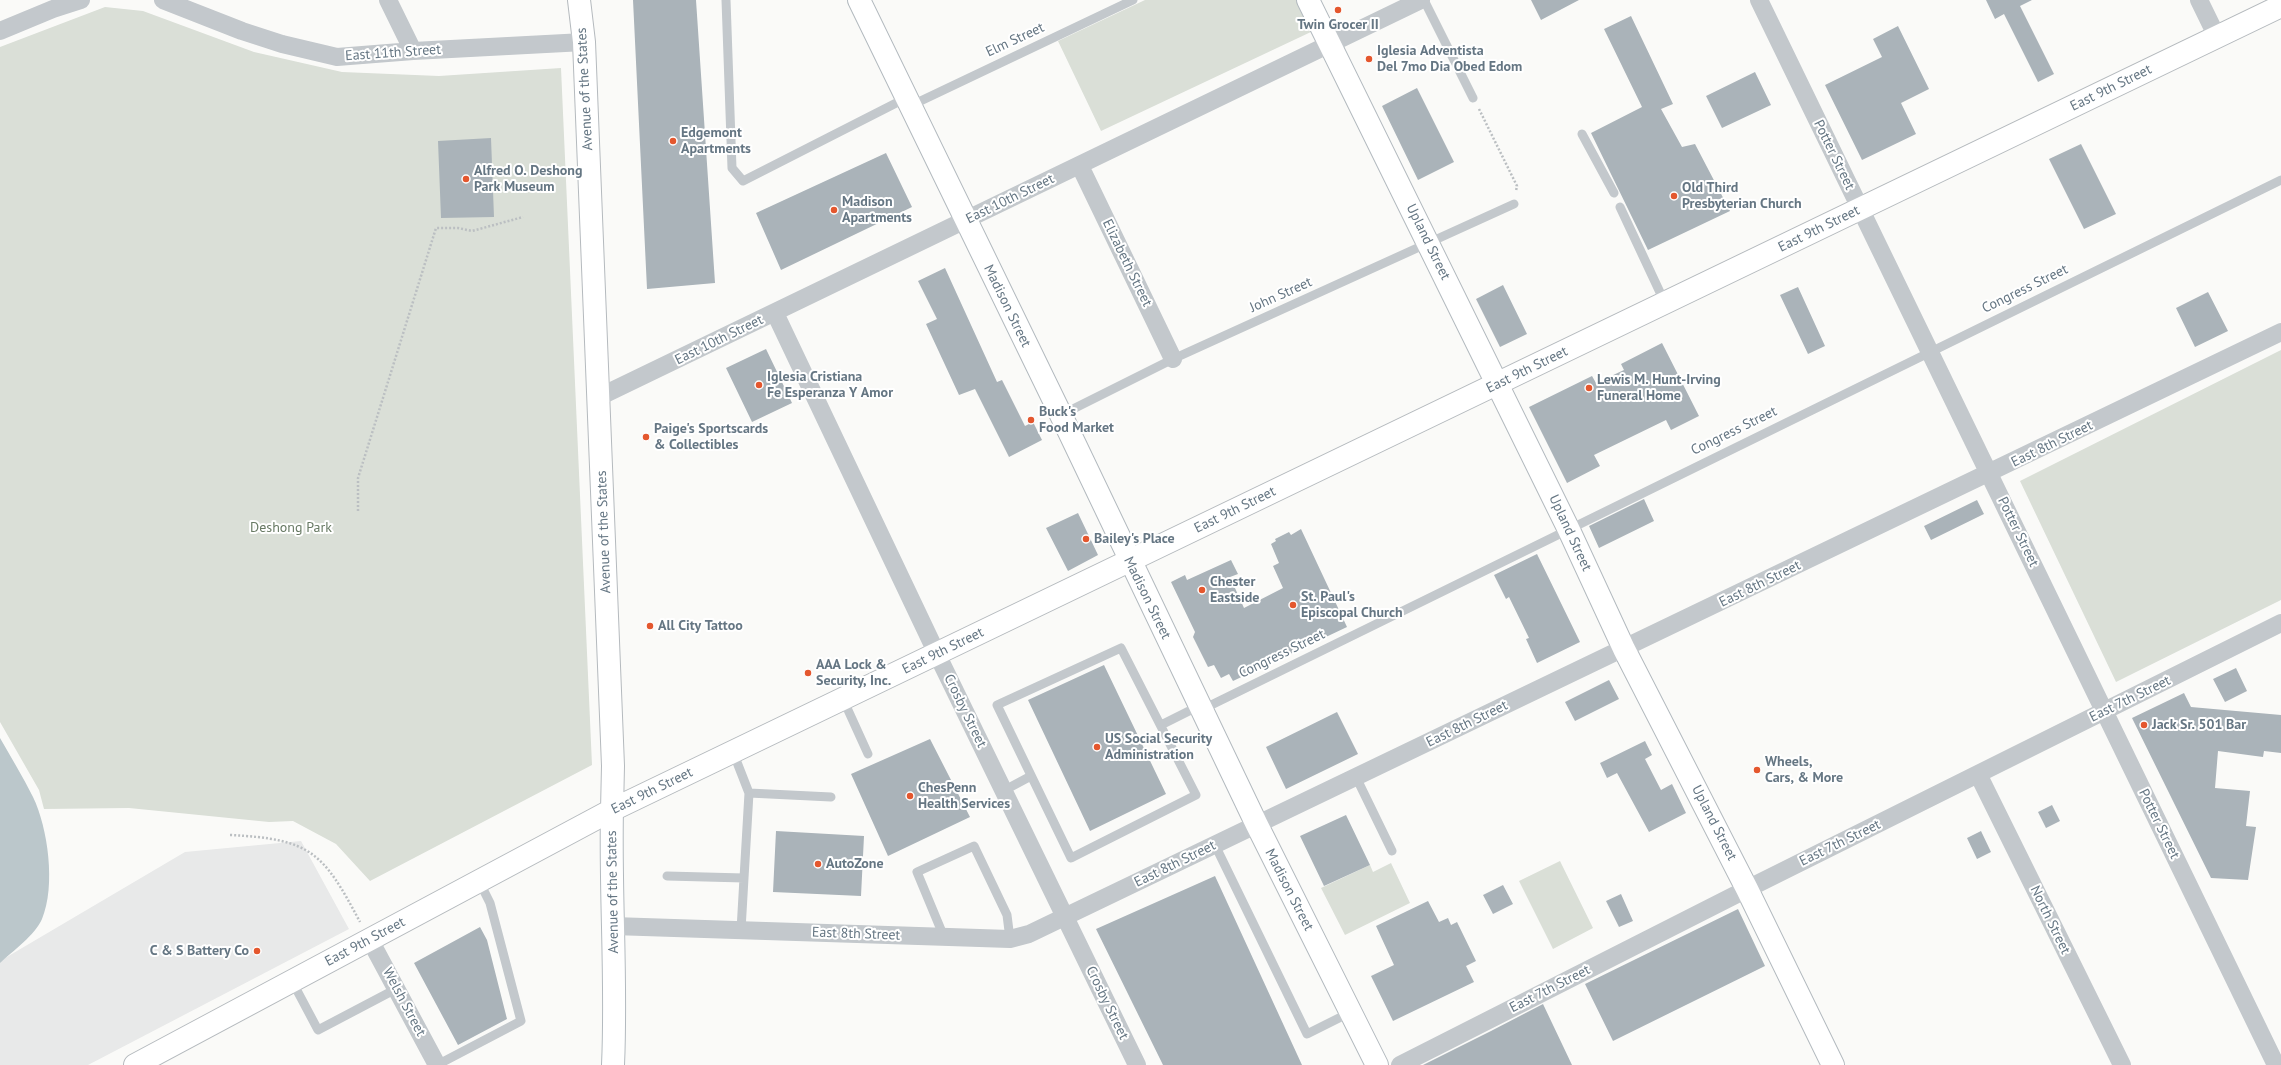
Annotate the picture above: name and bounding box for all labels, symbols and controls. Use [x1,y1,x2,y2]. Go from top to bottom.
marker: Twin Grocer II [1333,5,1343,15]
place label: Twin Grocer II [1297,17,1379,33]
street label: Elm Street [983,19,1047,61]
street label: Avenue of the States [573,27,597,151]
street label: East 11th Street [345,41,441,65]
place label: Iglesia Adventista Del 7mo Dia Obed Edom [1377,43,1522,76]
marker: Iglesia Adventista Del 7mo Dia Obed Edom [1364,54,1374,64]
street label: East 9th Street [2068,61,2154,115]
street label: Potter Street [1810,117,1858,193]
place label: Edgemont Apartments [681,125,751,158]
marker: Edgemont Apartments [668,136,678,146]
place label: Alfred O. Deshong Park Museum [474,163,582,196]
street label: East 10th Street [963,170,1057,228]
marker: Alfred O. Deshong Park Museum [461,174,471,184]
place label: Old Third Presbyterian Church [1682,180,1802,212]
marker: Old Third Presbyterian Church [1669,191,1679,201]
place label: Madison Apartments [842,194,912,226]
street label: Upland Street [1402,201,1454,283]
street label: East 9th Street [1776,202,1862,256]
marker: Madison Apartments [829,205,839,215]
street label: Elizabeth Street [1099,217,1155,309]
street label: Congress Street [1979,261,2071,317]
street label: Madison Street [980,262,1034,350]
street label: John Street [1247,274,1315,316]
street label: East 10th Street [672,311,766,369]
street label: East 9th Street [1484,343,1570,397]
place label: Iglesia Cristiana Fe Esperanza Y Amor [767,369,893,402]
place label: Lewis M. Hunt-Irving Funeral Home [1597,372,1721,404]
marker: Iglesia Cristiana Fe Esperanza Y Amor [754,380,764,390]
marker: Lewis M. Hunt-Irving Funeral Home [1584,383,1594,393]
street label: Congress Street [1688,403,1780,459]
place label: Buck's Food Market [1039,404,1114,436]
marker: Buck's Food Market [1026,415,1036,425]
street label: East 8th Street [2009,417,2095,471]
place label: Paige's Sportscards & Collectibles [654,421,768,454]
marker: Paige's Sportscards & Collectibles [641,432,651,442]
street label: Avenue of the States [593,470,615,594]
street label: East 9th Street [1192,483,1278,537]
street label: Upland Street [1545,492,1595,574]
street label: Potter Street [1994,494,2042,570]
park label: Deshong Park [250,520,332,536]
place label: Bailey's Place [1094,531,1175,547]
marker: Bailey's Place [1081,534,1091,544]
street label: Madison Street [1120,554,1174,642]
street label: East 8th Street [1717,557,1803,611]
place label: Chester Eastside [1210,574,1259,606]
marker: Chester Eastside [1197,585,1207,595]
place label: St. Paul's Episcopal Church [1301,589,1403,622]
marker: St. Paul's Episcopal Church [1288,600,1298,610]
place label: All City Tattoo [658,618,743,634]
marker: All City Tattoo [645,621,655,631]
street label: East 9th Street [900,624,986,678]
street label: Congress Street [1236,626,1328,682]
place label: AAA Lock & Security, Inc. [816,657,891,690]
marker: AAA Lock & Security, Inc. [803,668,813,678]
street label: Crosby Street [940,672,990,750]
street label: East 7th Street [2087,672,2173,726]
street label: East 8th Street [1424,697,1510,751]
place label: Jack Sr. 501 Bar [2152,717,2246,733]
marker: Jack Sr. 501 Bar [2139,720,2149,730]
place label: US Social Security Administration [1105,731,1212,764]
marker: US Social Security Administration [1092,742,1102,752]
place label: Wheels, Cars, & More [1765,754,1843,786]
street label: East 9th Street [609,764,695,818]
marker: Wheels, Cars, & More [1752,765,1762,775]
place label: ChesPenn Health Services [918,780,1010,812]
street label: Upland Street [1688,782,1740,864]
street label: Potter Street [2135,786,2183,862]
marker: ChesPenn Health Services [905,791,915,801]
street label: East 7th Street [1797,816,1883,870]
street label: Avenue of the States [604,830,622,954]
street label: East 8th Street [1132,837,1218,891]
street label: Madison Street [1261,846,1317,934]
place label: AutoZone [826,856,884,872]
marker: AutoZone [813,859,823,869]
street label: North Street [2026,883,2074,957]
street label: East 9th Street [322,914,408,970]
street label: East 8th Street [812,924,900,944]
place label: C & S Battery Co [150,943,249,959]
marker: C & S Battery Co [252,946,262,956]
street label: East 7th Street [1507,962,1593,1016]
street label: Crosby Street [1082,964,1132,1042]
street label: Welsh Street [379,965,429,1039]

